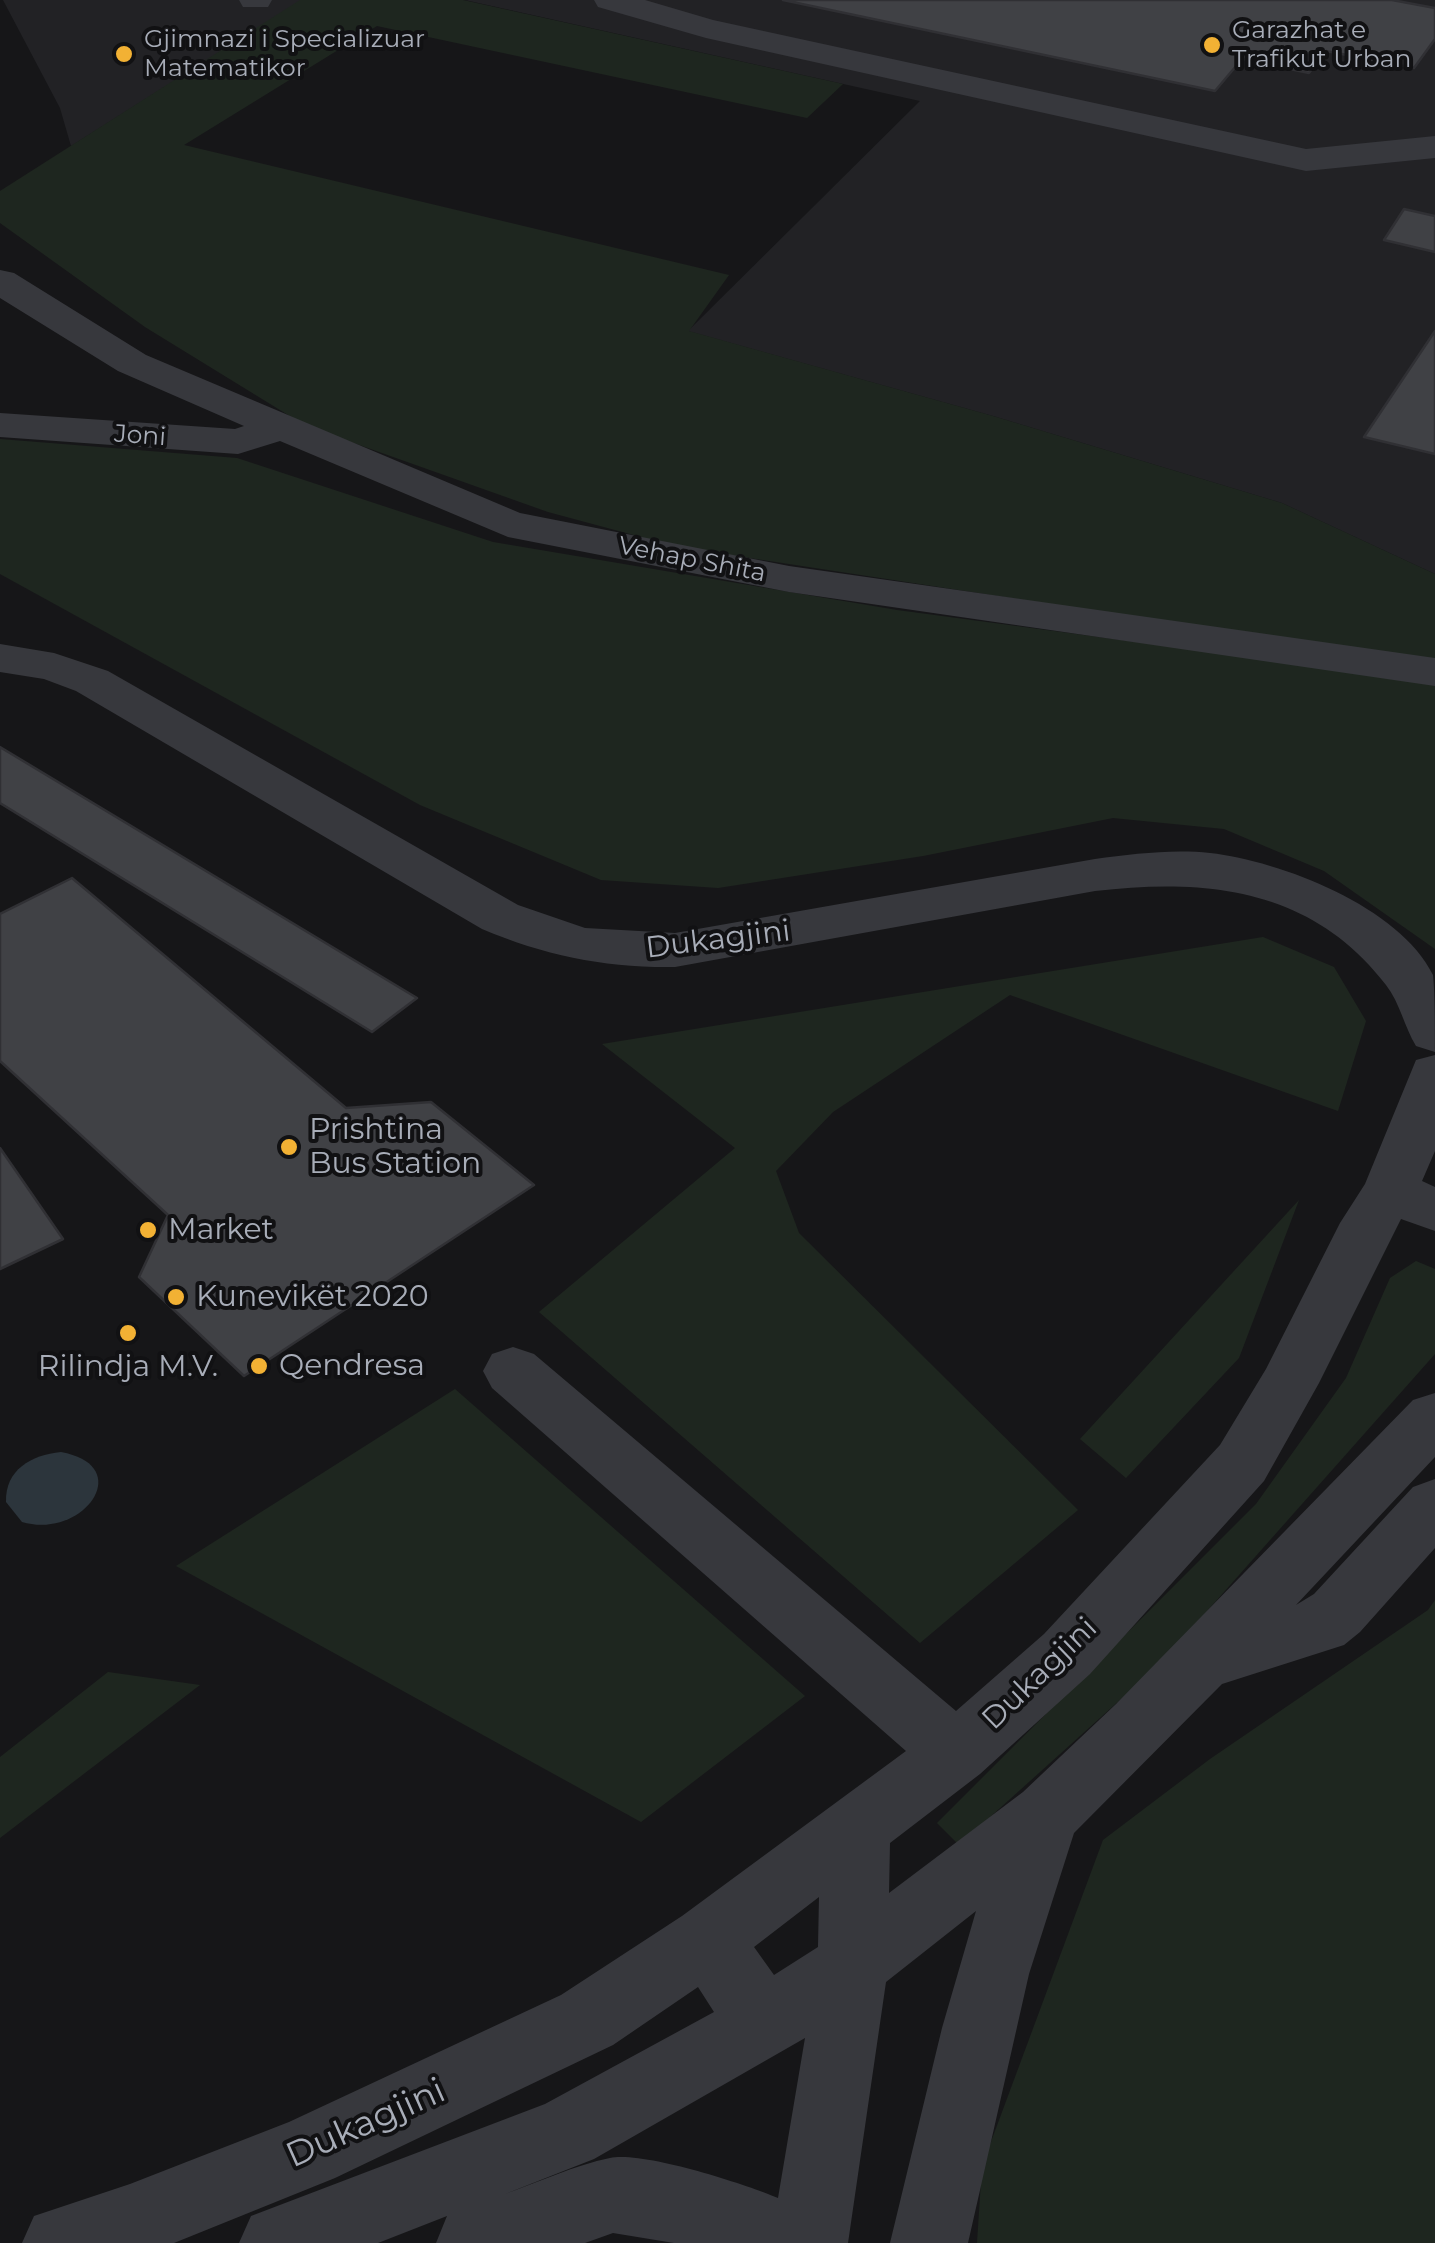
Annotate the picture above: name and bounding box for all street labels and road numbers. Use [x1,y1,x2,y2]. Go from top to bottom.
street label: Joni [113,419,167,453]
street label: Vehap Shita [616,531,768,589]
street label: Dukagjini [644,913,792,967]
street label: Dukagjini [975,1611,1105,1737]
street label: Dukagjini [280,2070,452,2178]

